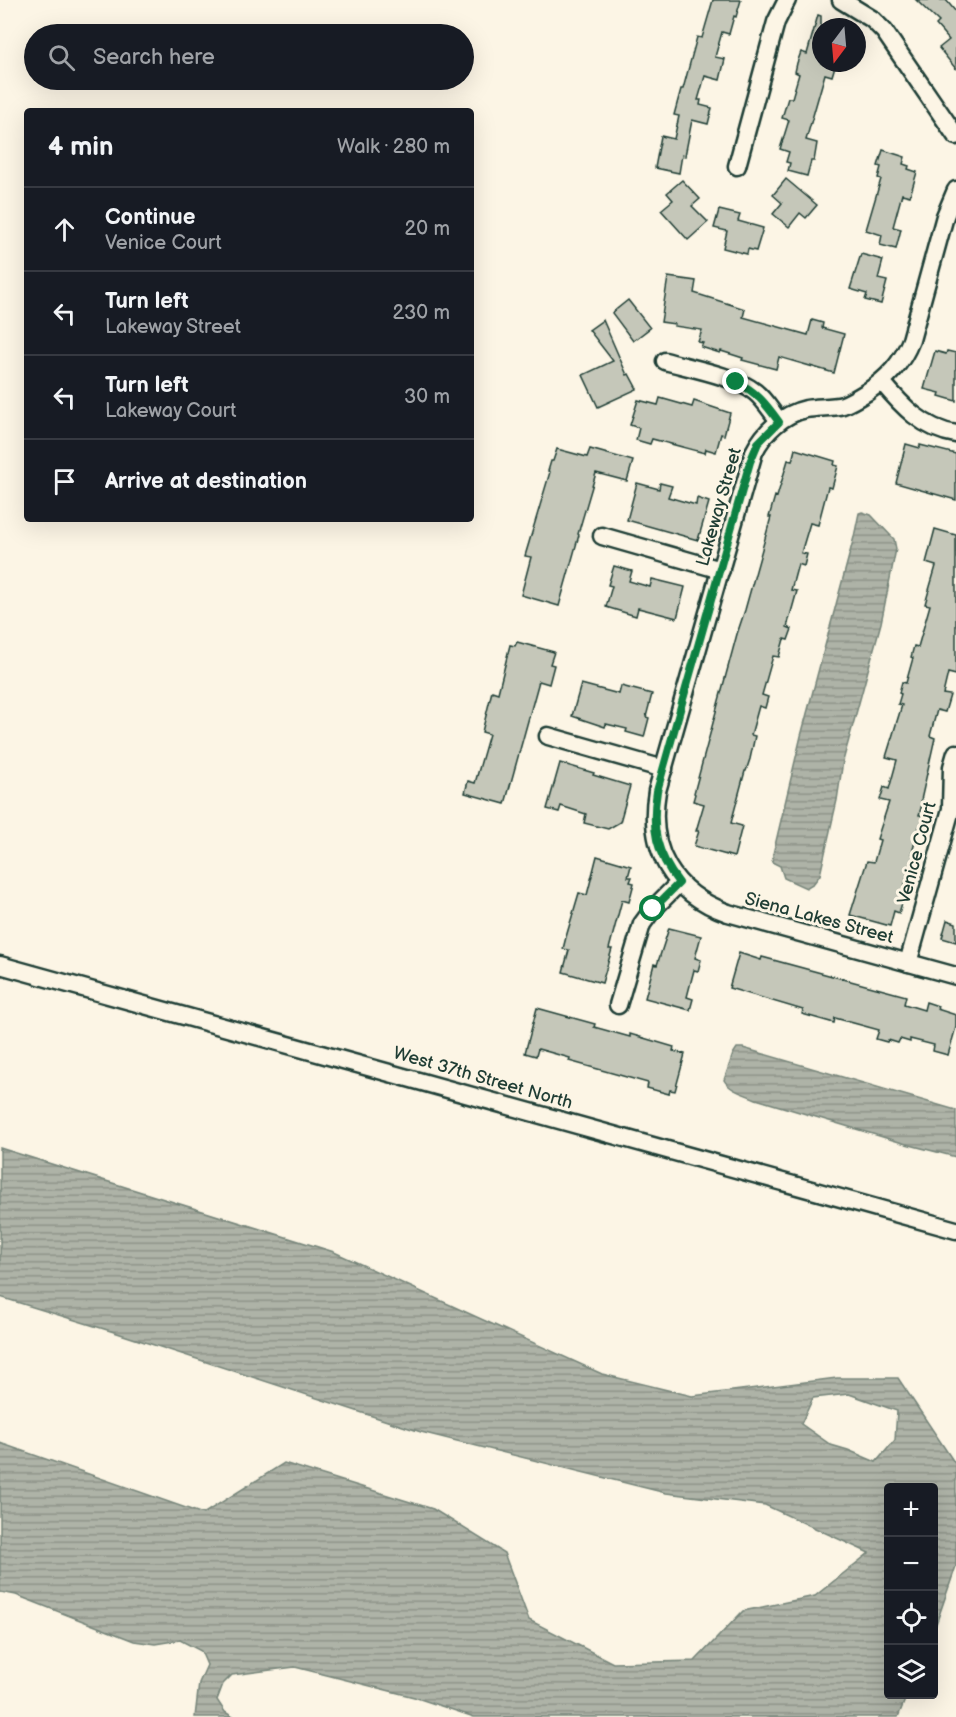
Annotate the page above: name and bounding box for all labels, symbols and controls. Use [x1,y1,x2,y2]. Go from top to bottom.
north arrow [812,18,866,72]
search box [24,24,474,90]
icon: search [45,41,78,74]
text: Search here [93,44,215,71]
text: 4 min [48,132,113,163]
text: Walk · 280 m [337,135,450,159]
text: Continue [105,204,195,231]
icon: ahead [48,213,81,246]
text: 20 m [405,217,450,241]
text: Venice Court [105,231,222,255]
text: Turn left [105,288,189,315]
icon: left [48,297,81,330]
text: 230 m [393,301,450,325]
text: Lakeway Street [105,315,241,339]
route end [722,368,748,394]
text: Turn left [105,372,189,399]
icon: left [48,381,81,414]
text: 30 m [404,385,450,409]
text: Lakeway Court [105,399,236,423]
street label: Lakeway Street [692,445,746,569]
icon: arrive [48,465,81,498]
text: Arrive at destination [105,468,307,495]
street label: Venice Court [893,799,941,906]
street label: Siena Lakes Street [742,888,896,948]
route start [639,895,665,921]
street label: West 37th Street North [391,1042,575,1114]
map controls [884,1483,938,1699]
button: + [884,1483,938,1537]
button: − [884,1537,938,1591]
button: locate [884,1591,938,1645]
button: layers [884,1645,938,1699]

